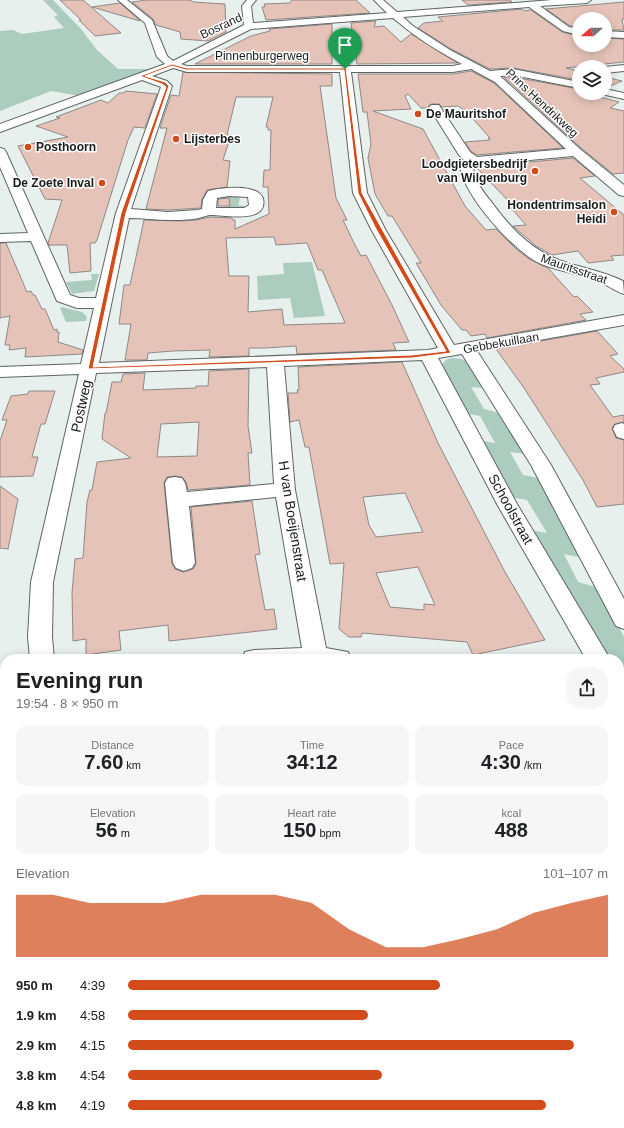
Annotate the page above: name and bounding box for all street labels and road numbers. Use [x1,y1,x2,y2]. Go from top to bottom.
street label: Bosrand [198,10,244,42]
street label: Pinnenburgerweg [215,49,309,63]
street label: Prins Hendrikweg [503,66,581,140]
street label: Mauritsstraat [539,251,610,287]
street label: Gebbekuillaan [462,329,540,357]
street label: Postweg [68,378,94,434]
street label: H van Boeijenstraat [276,459,310,583]
street label: Schoolstraat [485,471,537,547]

